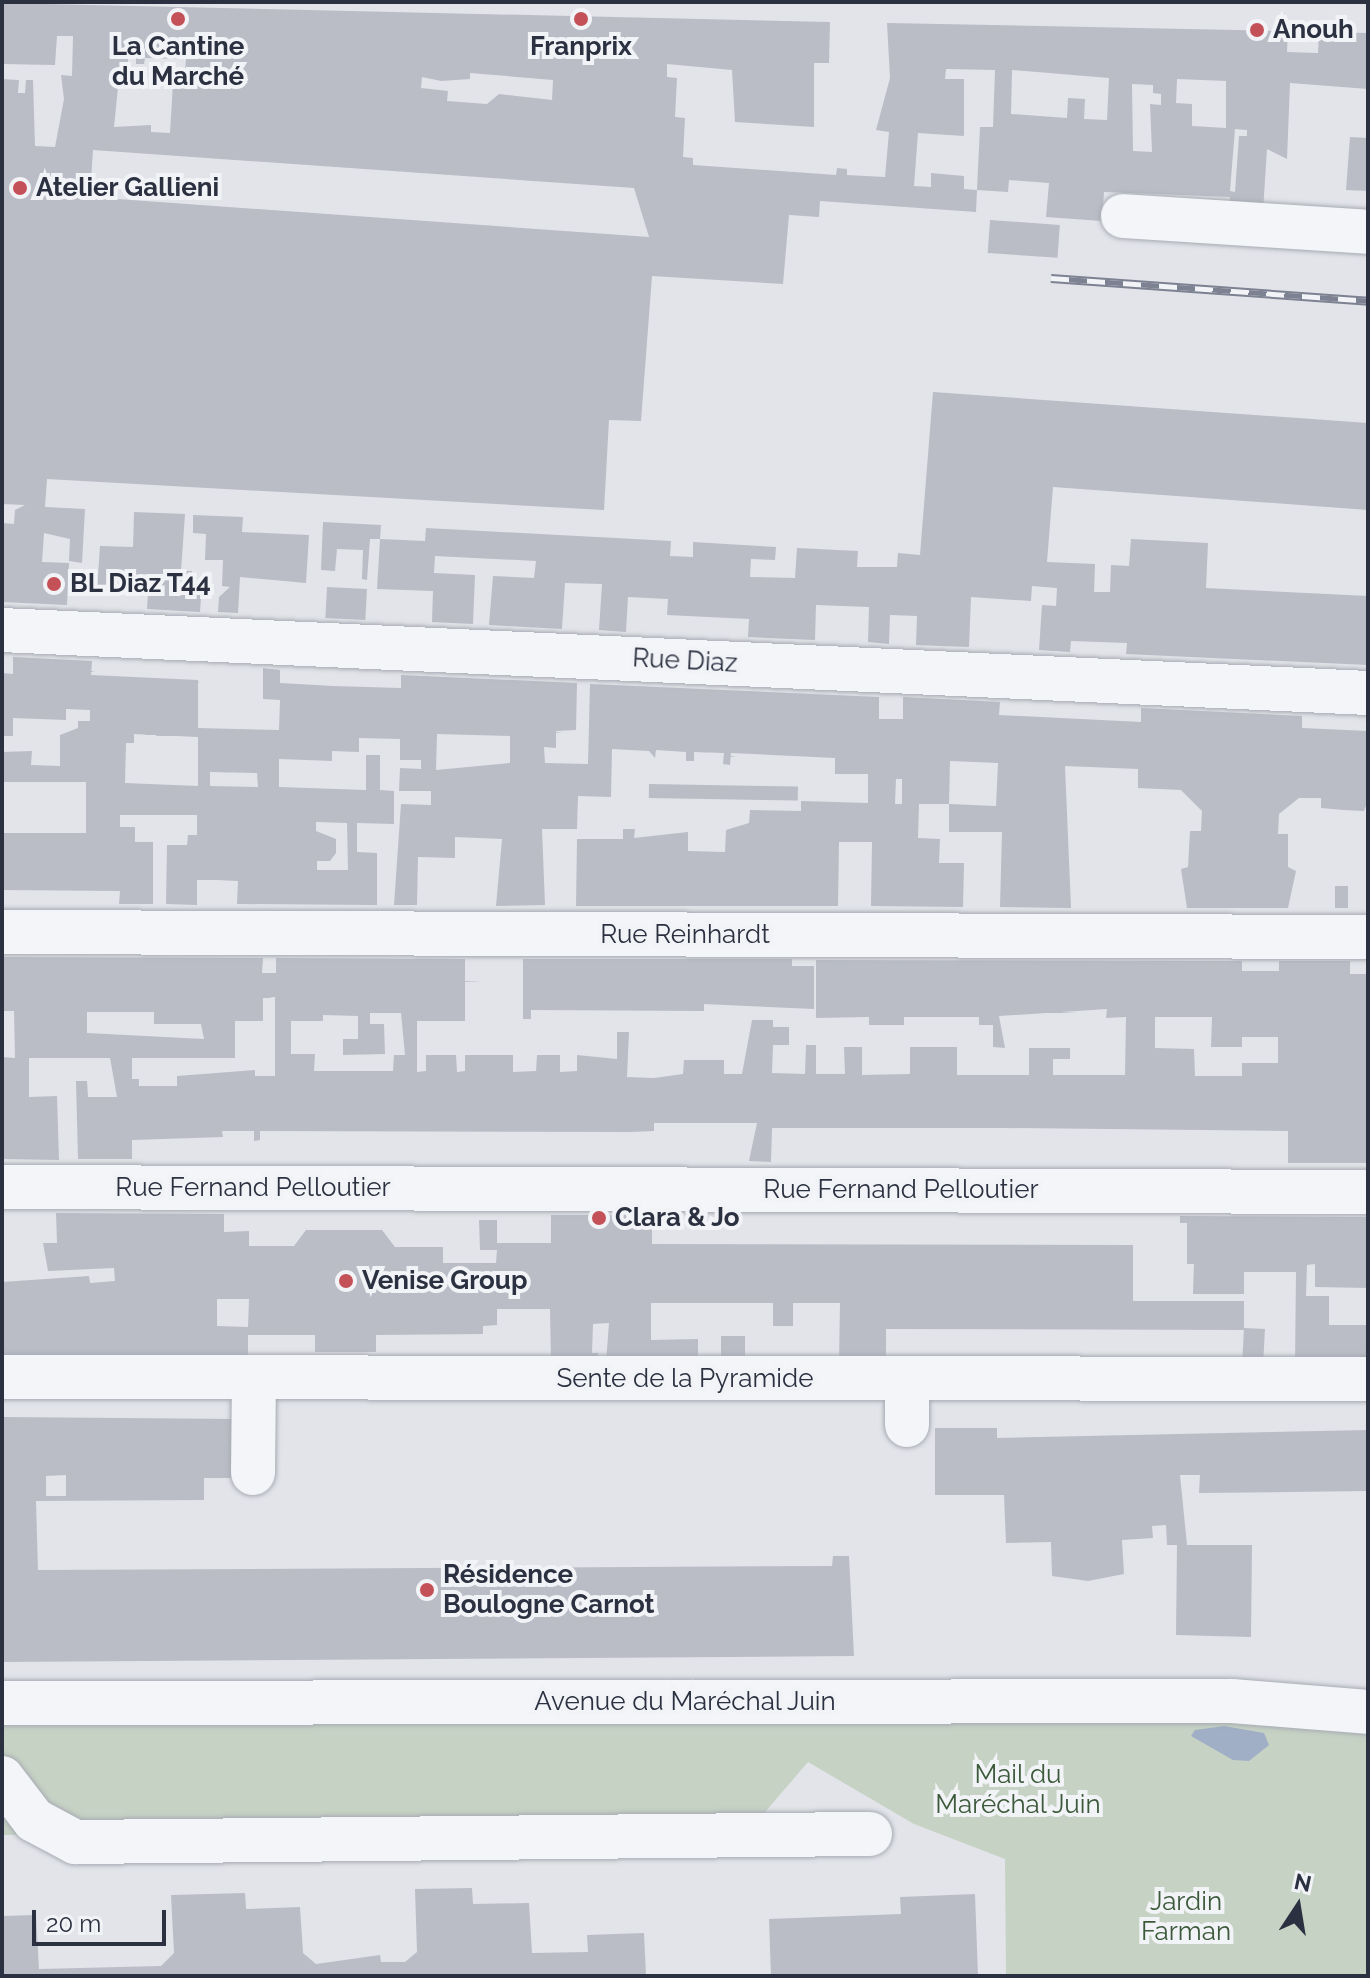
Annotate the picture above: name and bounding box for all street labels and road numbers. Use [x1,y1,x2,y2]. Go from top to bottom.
street label: Rue Diaz [632,643,738,679]
street label: Rue Reinhardt [600,919,770,951]
street label: Rue Fernand Pelloutier [115,1172,391,1204]
street label: Rue Fernand Pelloutier [763,1174,1039,1206]
street label: Sente de la Pyramide [557,1363,813,1395]
street label: Avenue du Maréchal Juin [534,1686,836,1718]

